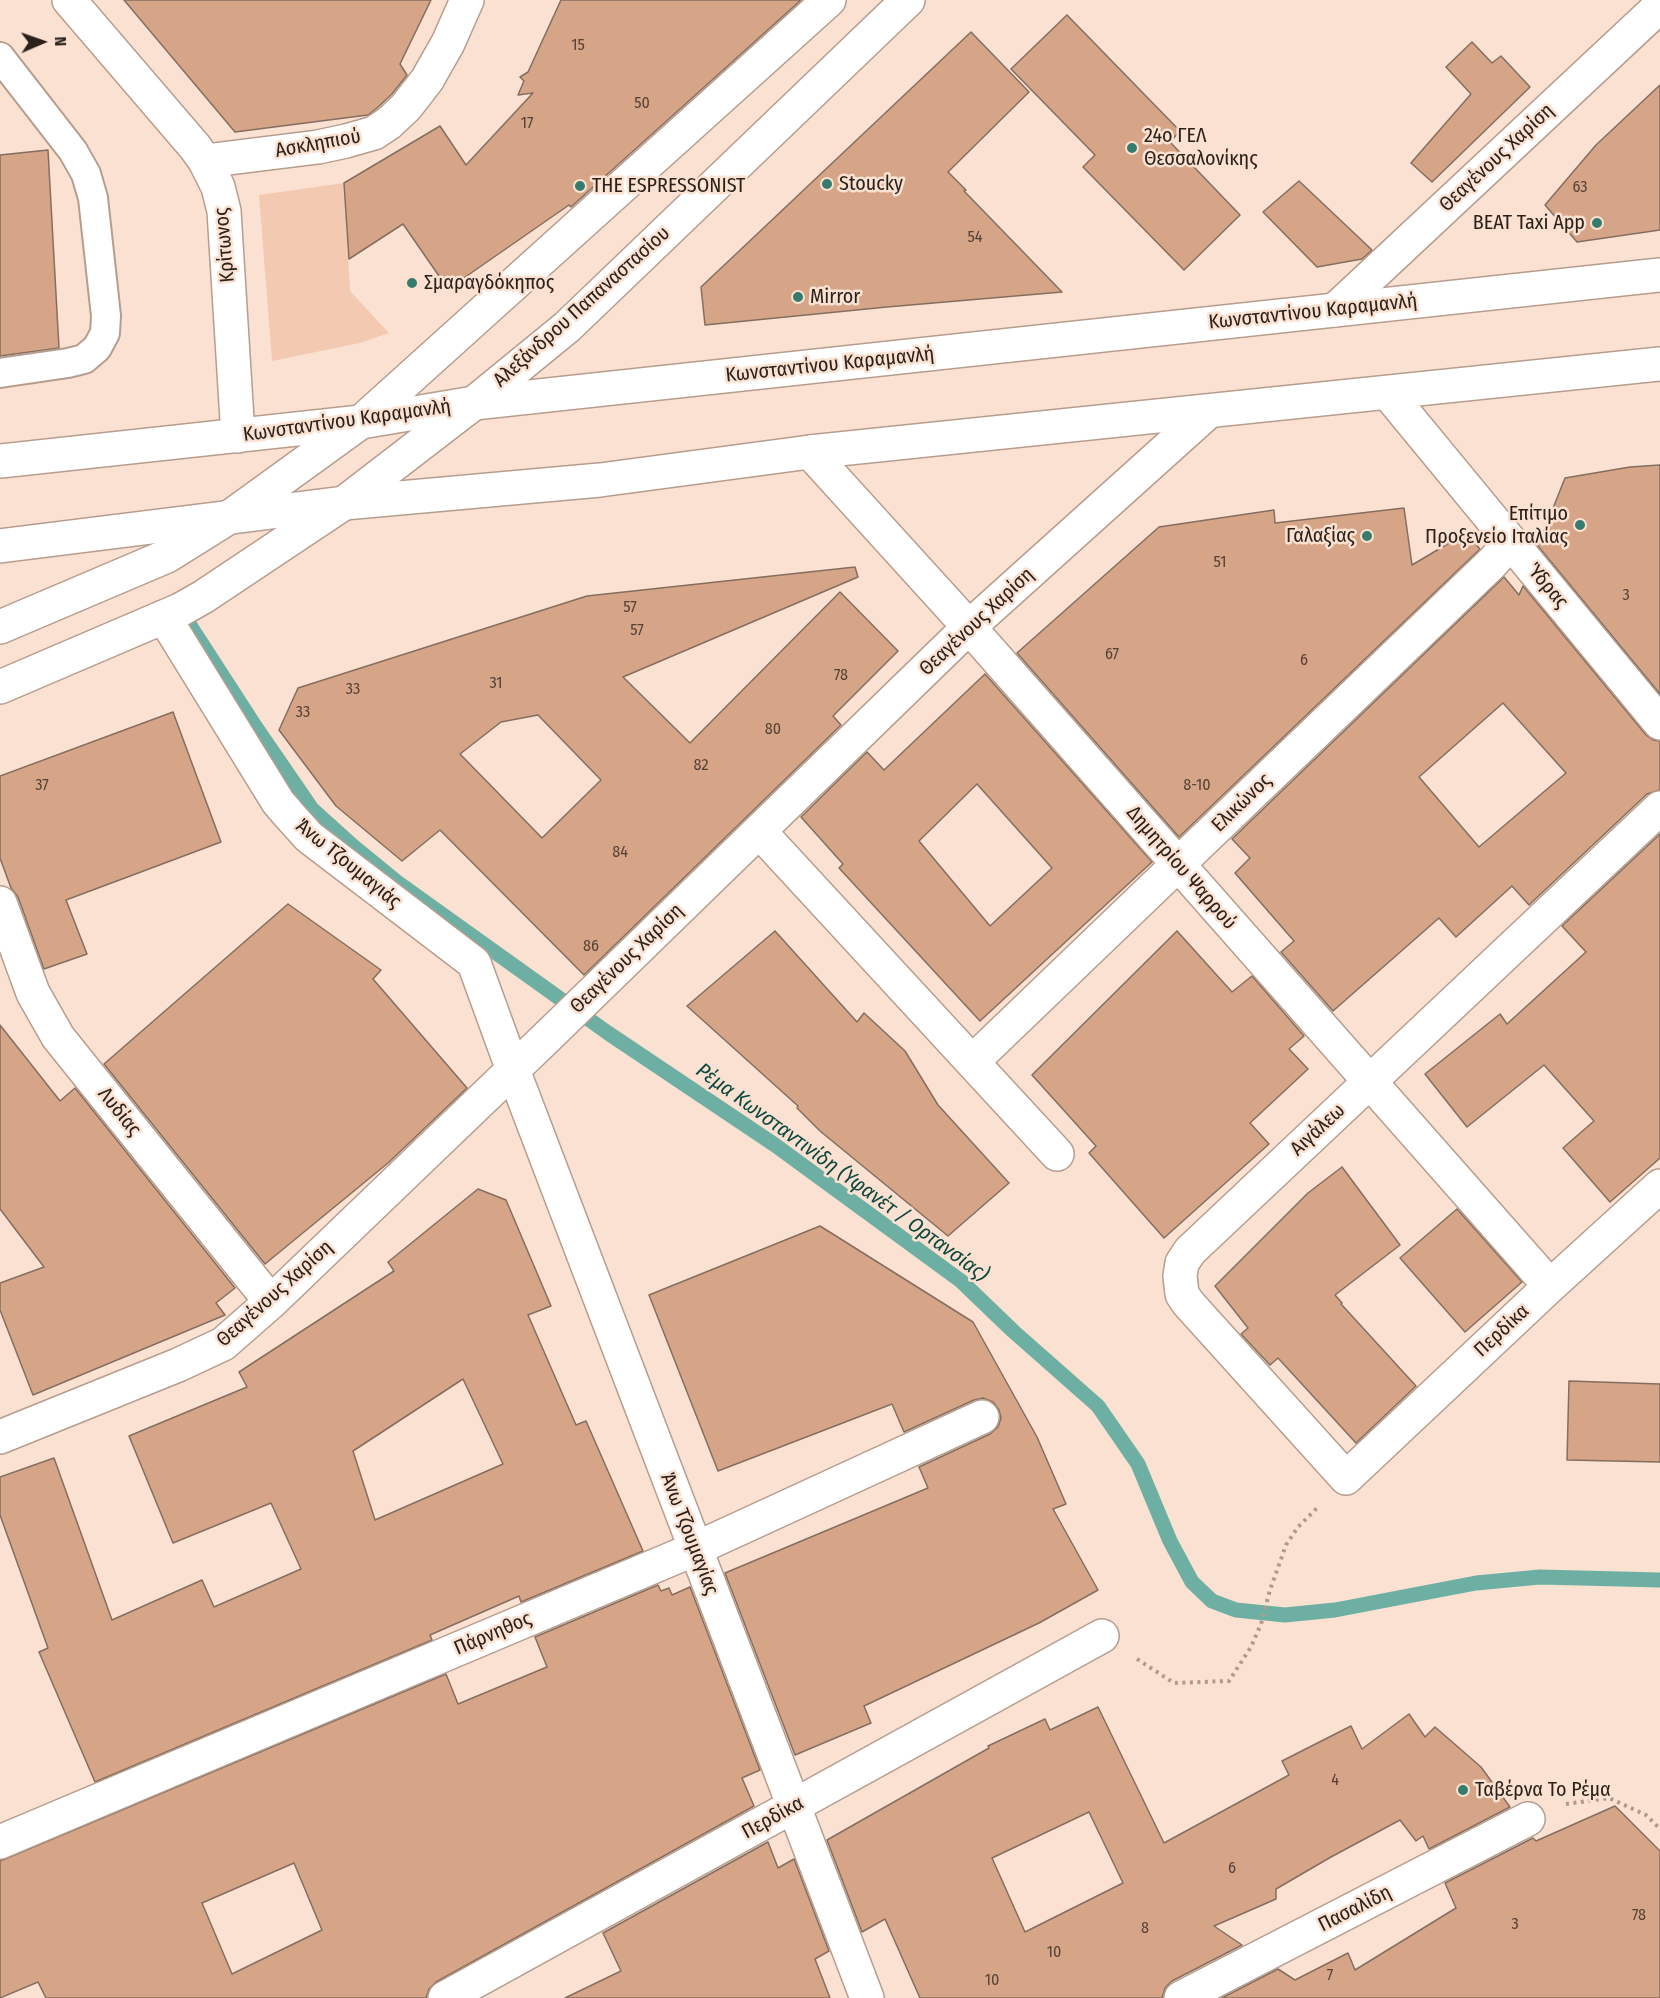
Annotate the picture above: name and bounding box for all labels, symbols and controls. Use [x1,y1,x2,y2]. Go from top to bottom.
north arrow [12,12,72,72]
text: N [51,36,70,46]
house number: 15 [571,36,585,56]
house number: 50 [634,94,650,114]
street label: Θεαγένους Χαρίση [1435,99,1559,217]
house number: 17 [521,114,533,134]
place label: 24ο ΓΕΛ Θεσσαλονίκης [1144,124,1258,171]
street label: Ασκληπιού [273,125,363,163]
marker: 24ο ΓΕΛ Θεσσαλονίκης [1125,141,1139,155]
place label: Stoucky [839,172,903,196]
place label: THE ESPRESSONIST [592,174,745,198]
marker: Stoucky [820,177,834,191]
house number: 63 [1572,178,1588,198]
marker: THE ESPRESSONIST [573,179,587,193]
street label: Κρίτωνος [210,206,240,284]
place label: ΒΕΑΤ Taxi App [1473,211,1585,235]
marker: ΒΕΑΤ Taxi App [1590,216,1604,230]
street label: Αλεξάνδρου Παπαναστασίου [489,221,675,393]
house number: 54 [967,228,983,248]
place label: Σμαραγδόκηπος [424,271,554,295]
marker: Σμαραγδόκηπος [405,276,419,290]
place label: Mirror [810,285,860,309]
street label: Κωνσταντίνου Καραμανλή [1207,289,1419,335]
marker: Mirror [791,290,805,304]
street label: Κωνσταντίνου Καραμανλή [724,342,936,388]
street label: Κωνσταντίνου Καραμανλή [242,395,452,447]
place label: Επίτιμο Προξενείο Ιταλίας [1425,502,1568,549]
marker: Επίτιμο Προξενείο Ιταλίας [1573,518,1587,532]
place label: Γαλαξίας [1286,524,1355,548]
marker: Γαλαξίας [1360,529,1374,543]
house number: 51 [1214,553,1226,573]
street label: Ύδρας [1521,558,1573,614]
street label: Θεαγένους Χαρίση [915,563,1039,681]
house number: 3 [1622,586,1630,606]
house number: 57 [623,598,637,618]
house number: 57 [630,621,644,641]
house number: 67 [1105,645,1119,665]
house number: 6 [1300,651,1308,671]
house number: 78 [834,666,848,686]
house number: 31 [489,674,503,694]
house number: 33 [346,680,360,700]
house number: 33 [296,703,310,723]
house number: 80 [765,720,781,740]
house number: 82 [694,756,708,776]
street label: Ελικώνος [1207,769,1277,837]
house number: 37 [35,776,49,796]
house number: 8-10 [1183,776,1211,796]
street label: Δημητρίου Ψαρρού [1121,801,1241,935]
street label: Άνω Τζουμαγιάς [290,814,406,914]
house number: 84 [612,843,628,863]
street label: Θεαγένους Χαρίση [566,899,688,1019]
house number: 86 [583,937,599,957]
water label: Ρέμα Κωνσταντινίδη (Υφανέτ / Ορτανσίας) [691,1058,993,1288]
street label: Λυδίας [92,1083,146,1141]
street label: Αιγάλεω [1286,1099,1350,1161]
street label: Θεαγένους Χαρίση [212,1236,338,1352]
street label: Περδίκα [1469,1300,1535,1362]
street label: Άνω Τζουμαγίας [655,1470,723,1598]
street label: Πάρνηθος [451,1607,535,1661]
house number: 4 [1331,1771,1339,1791]
place label: Ταβέρνα Το Ρέμα [1475,1778,1611,1802]
marker: Ταβέρνα Το Ρέμα [1456,1783,1470,1797]
street label: Περδίκα [738,1791,808,1845]
house number: 6 [1228,1859,1236,1879]
street label: Πασαλίδη [1314,1880,1396,1938]
house number: 78 [1632,1906,1646,1926]
house number: 3 [1511,1915,1519,1935]
house number: 8 [1141,1919,1149,1939]
house number: 10 [1047,1943,1061,1963]
house number: 7 [1327,1966,1333,1986]
house number: 10 [985,1971,999,1991]

